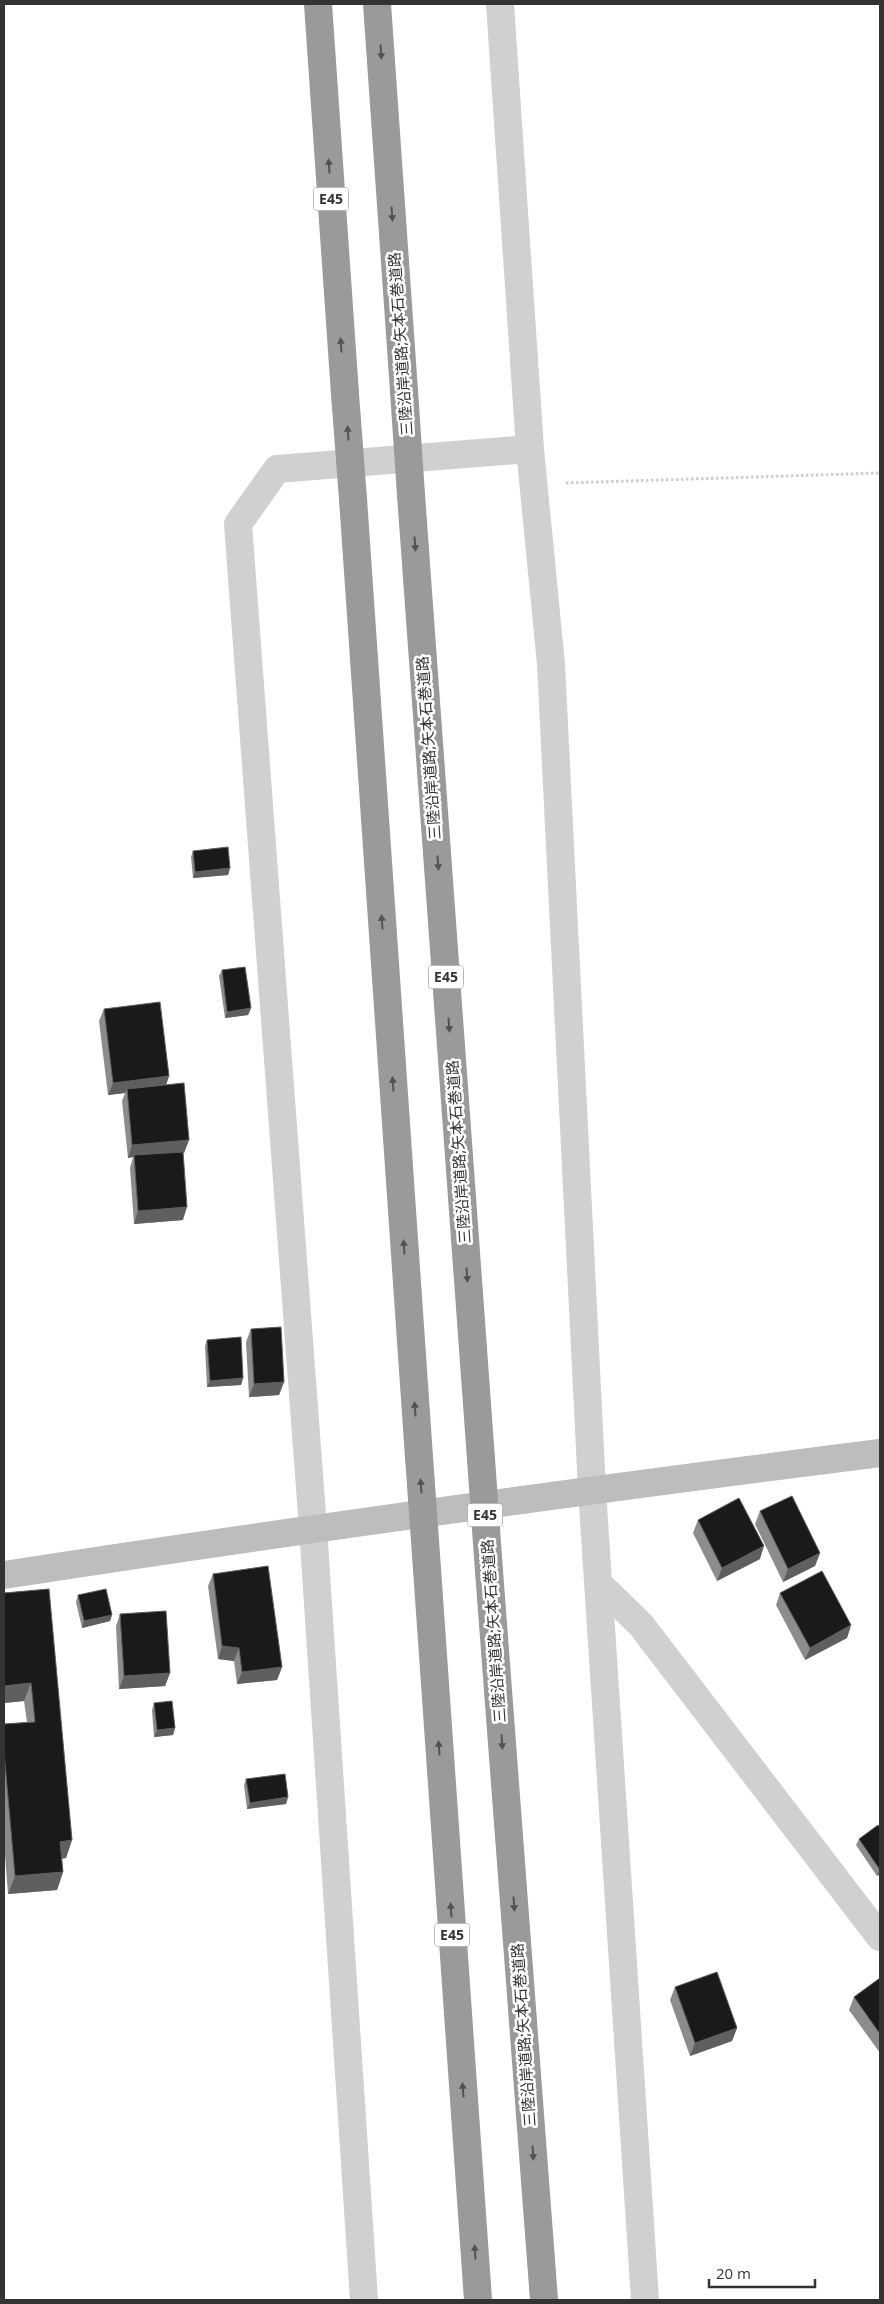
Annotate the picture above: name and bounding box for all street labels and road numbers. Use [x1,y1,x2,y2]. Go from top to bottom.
road number: E45 [314,188,348,210]
street label: 三陸沿岸道路;矢本石巻道路 [384,252,416,437]
street label: 三陸沿岸道路;矢本石巻道路 [412,656,444,841]
road number: E45 [428,966,464,989]
street label: 三陸沿岸道路;矢本石巻道路 [442,1060,474,1245]
road number: E45 [468,1504,502,1526]
street label: 三陸沿岸道路;矢本石巻道路 [477,1539,509,1724]
road number: E45 [434,1924,470,1946]
street label: 三陸沿岸道路;矢本石巻道路 [507,1943,539,2128]

